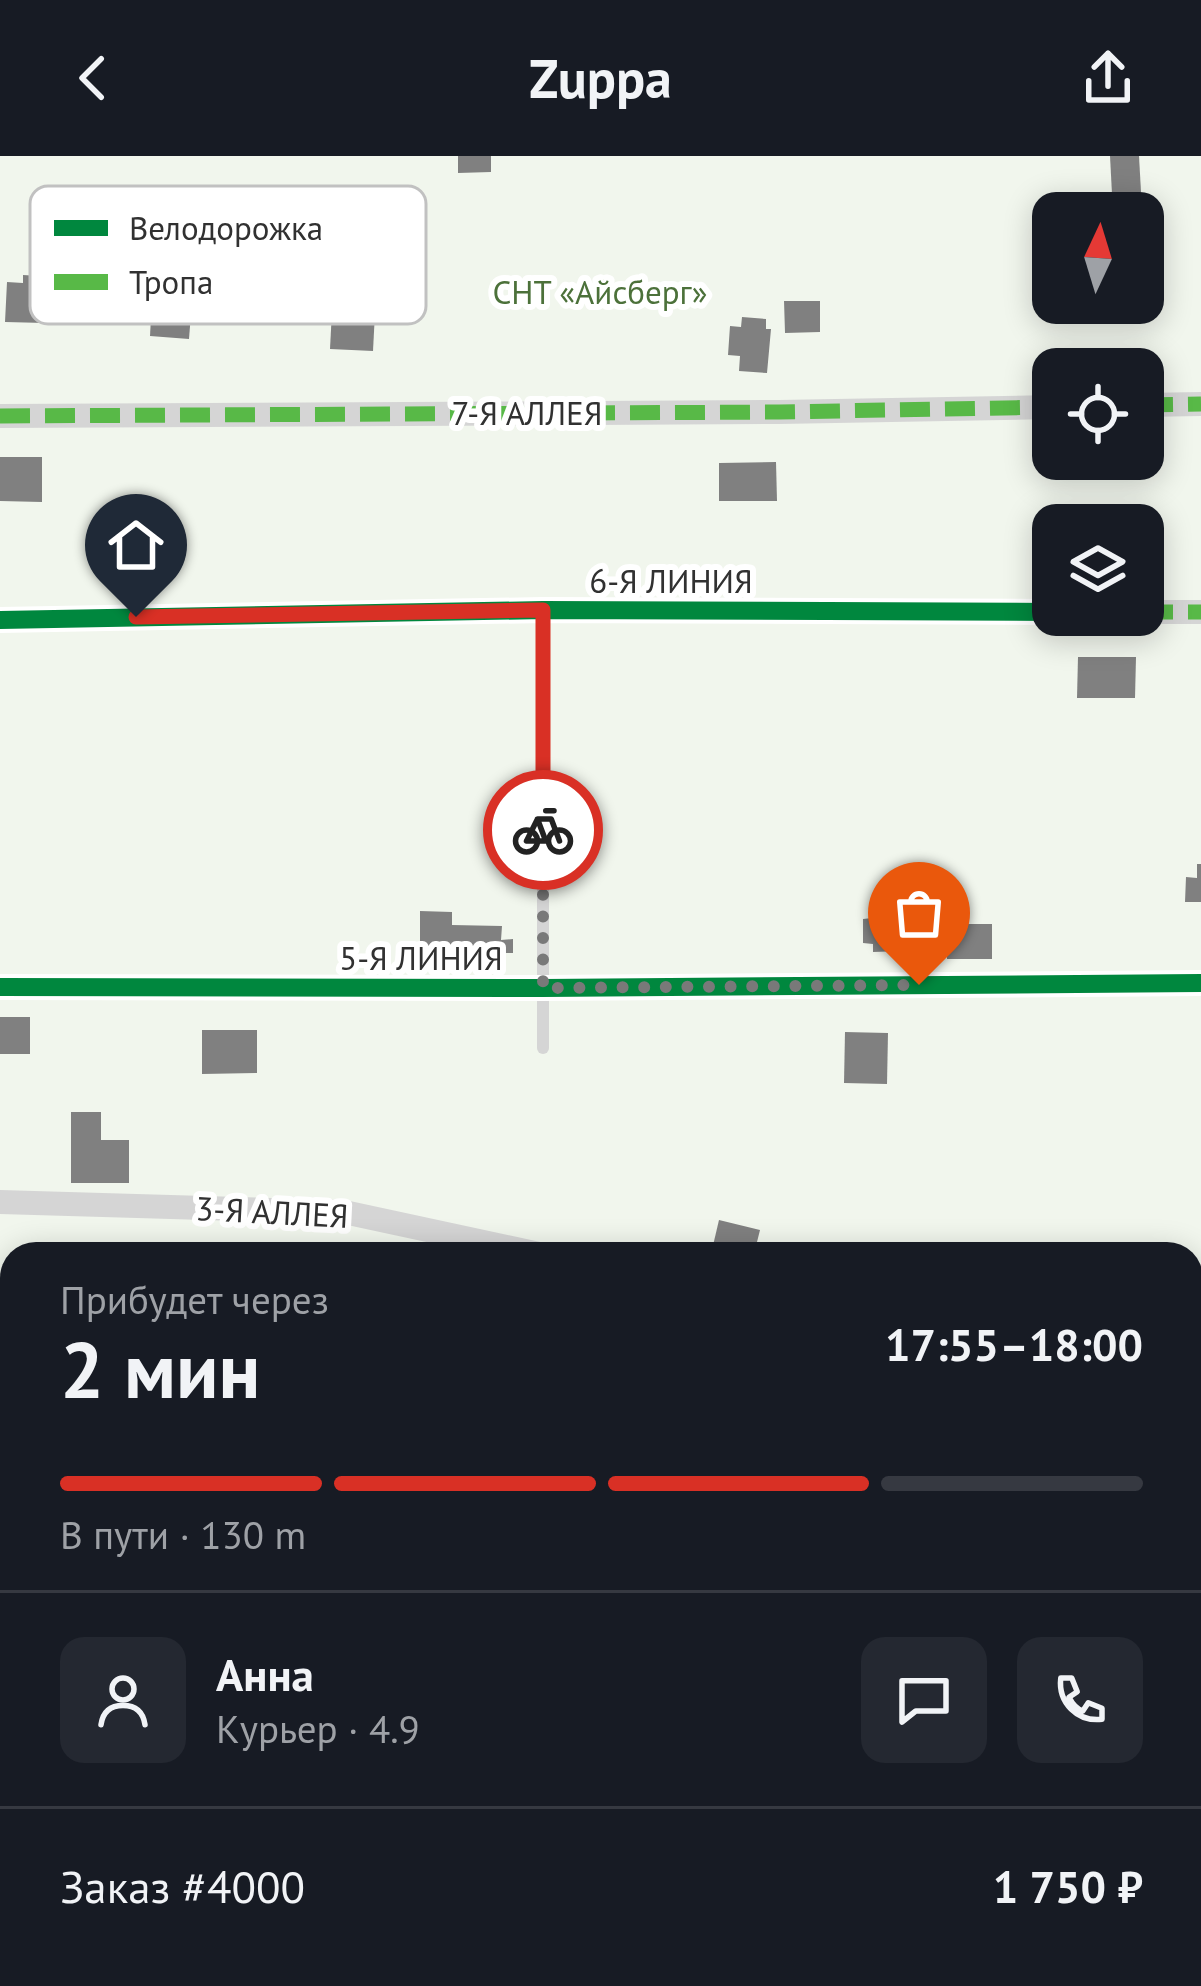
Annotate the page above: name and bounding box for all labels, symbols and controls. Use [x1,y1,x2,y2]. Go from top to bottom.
text: Zuppa [529,43,672,113]
icon: back [60,45,126,111]
icon: share [1075,45,1141,111]
legend [30,186,426,324]
north arrow [1032,192,1164,324]
map controls [1032,192,1164,636]
text: Велодорожка [129,206,323,249]
text: Тропа [129,260,213,303]
park label: СНТ «Айсберг» [492,270,708,313]
button: locate [1032,348,1164,480]
street label: 7-Я АЛЛЕЯ [451,391,603,434]
pin [85,494,187,617]
button: layers [1032,504,1164,636]
icon: home [103,512,169,578]
street label: 6-Я ЛИНИЯ [589,559,753,602]
courier [483,770,603,890]
icon: bike [510,797,576,863]
pin [868,862,970,985]
icon: bag [886,880,952,946]
street label: 5-Я ЛИНИЯ [339,936,503,979]
street label: 3-Я АЛЛЕЯ [194,1186,350,1237]
text: Прибудет через [60,1274,329,1325]
text: 17:55–18:00 [885,1315,1143,1373]
text: 2 мин [60,1319,260,1420]
text: В пути · 130 m [60,1509,306,1560]
button: person [60,1637,186,1763]
button: chat [861,1637,987,1763]
button: phone [1017,1637,1143,1763]
text: Анна [216,1645,314,1703]
text: Курьер · 4.9 [216,1703,420,1754]
text: Заказ #4000 [60,1857,305,1915]
text: 1 750 ₽ [993,1857,1143,1915]

